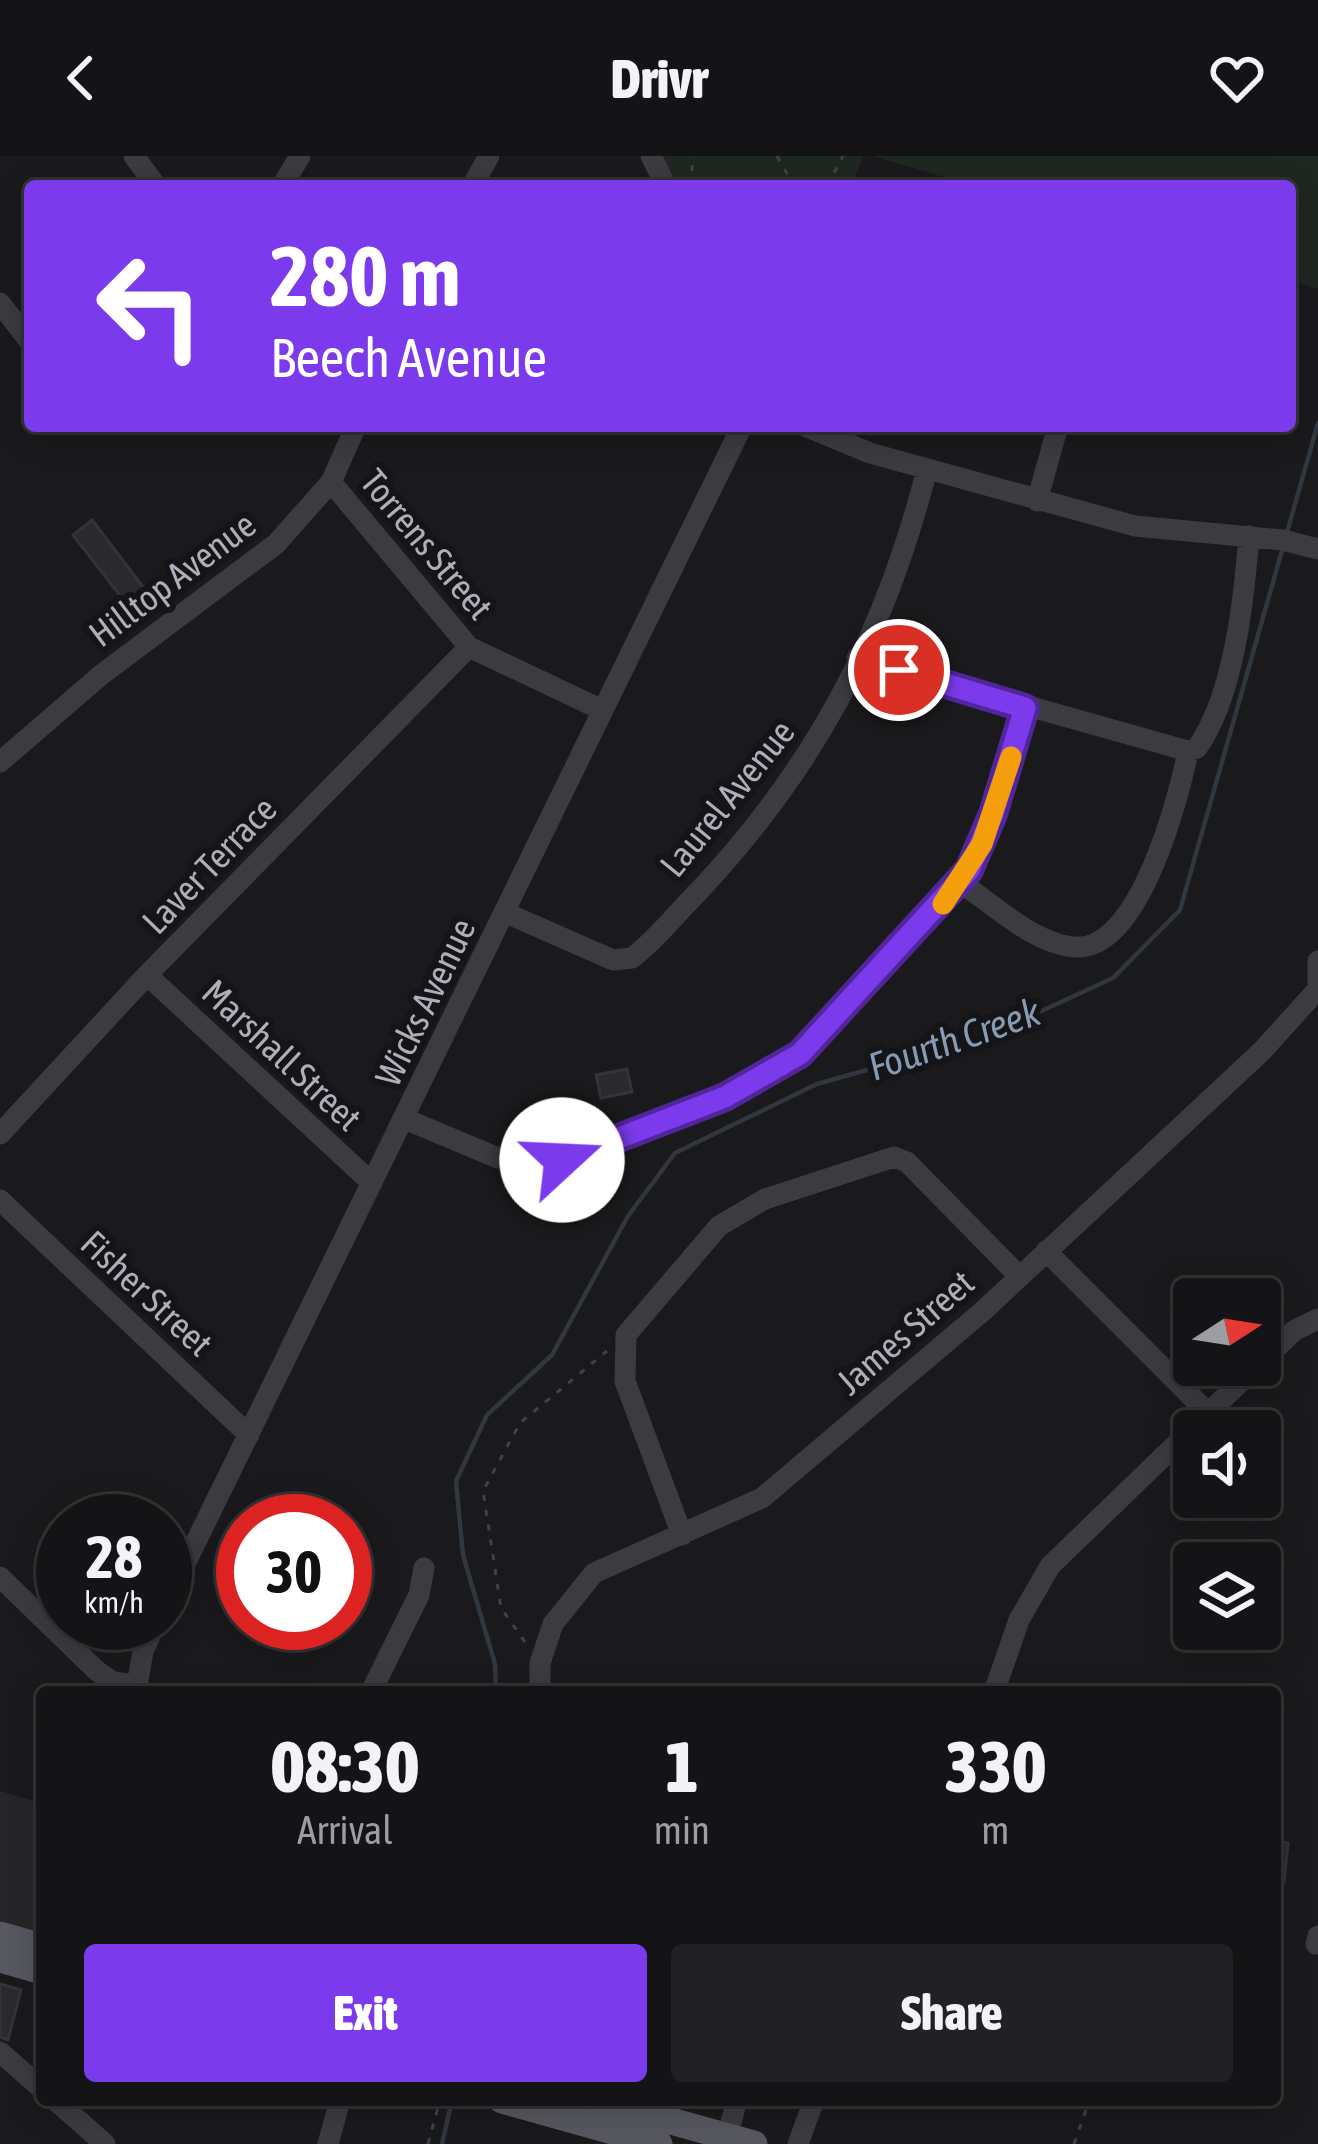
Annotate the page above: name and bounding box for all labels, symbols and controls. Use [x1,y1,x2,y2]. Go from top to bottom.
icon: back [48,45,114,111]
icon: heart [1204,45,1270,111]
text: Drivr [611,48,707,109]
icon: left [72,228,228,384]
text: 280 m [270,228,460,324]
text: Beech Avenue [270,327,547,388]
street label: Torrens Street [352,461,502,627]
street label: Hilltop Avenue [81,503,263,655]
pin [848,619,950,721]
icon: arrive [866,637,932,703]
street label: Laurel Avenue [651,711,803,885]
street label: Laver Terrace [133,788,285,942]
street label: Wicks Avenue [366,912,484,1092]
street label: Marshall Street [194,971,370,1139]
water label: Fourth Creek [863,989,1046,1089]
position arrow [499,1097,625,1223]
street label: Fisher Street [73,1222,221,1364]
street label: James Street [828,1261,982,1403]
north arrow [1173,1278,1281,1386]
map controls [1173,1278,1281,1650]
button: sound [1173,1410,1281,1518]
speed limit sign: 30 [216,1494,372,1650]
text: 28 [86,1522,142,1591]
button: layers [1173,1542,1281,1650]
text: km/h [84,1585,144,1619]
text: 08:30 [271,1725,419,1807]
text: 1 [665,1725,699,1807]
text: 330 [945,1725,1046,1807]
text: Arrival [297,1808,393,1852]
text: min [654,1808,710,1852]
text: m [981,1808,1009,1852]
button: Exit [84,1944,647,2082]
button: Share [671,1944,1233,2082]

